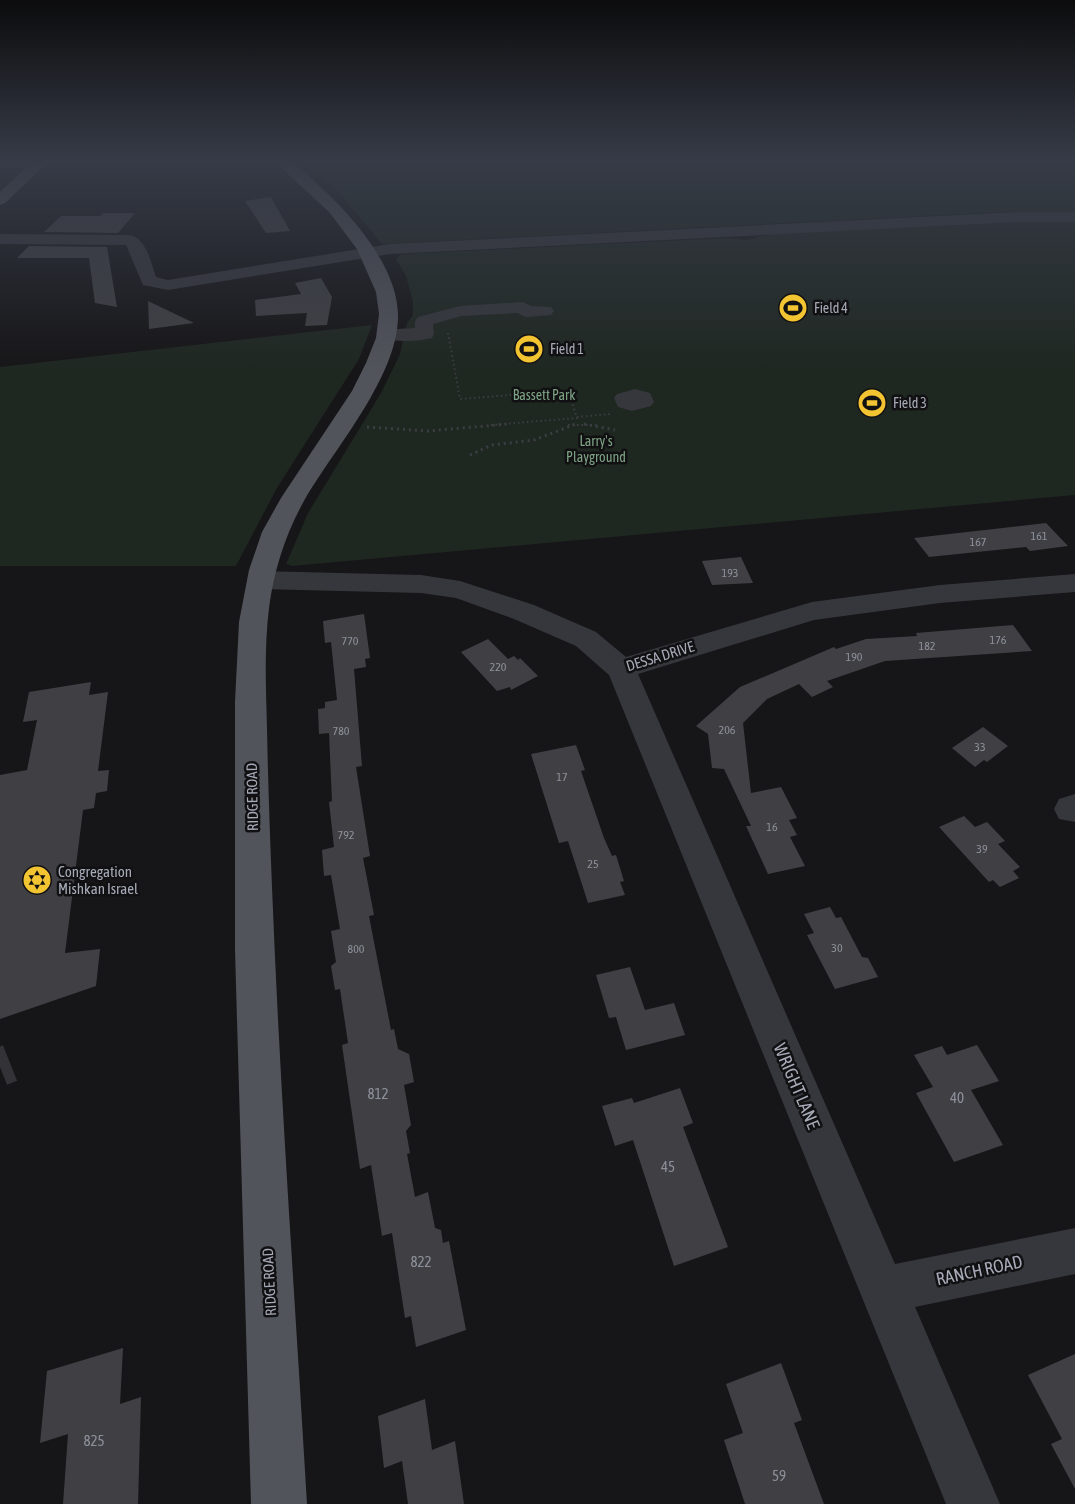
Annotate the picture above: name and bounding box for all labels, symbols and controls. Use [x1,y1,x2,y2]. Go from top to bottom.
sports icon: Field 4 [777,292,809,324]
place label: Field 4 [814,300,848,316]
sports icon: Field 1 [513,333,545,365]
place label: Field 1 [550,341,584,357]
park label: Bassett Park [513,387,575,403]
sports icon: Field 3 [856,387,888,419]
place label: Field 3 [893,395,927,411]
park label: Larry's Playground [566,433,626,465]
house number: 161 [1031,529,1048,543]
house number: 167 [970,535,987,549]
house number: 193 [722,566,738,580]
house number: 176 [990,633,1007,647]
house number: 770 [342,634,359,648]
street label: DESSA DRIVE [624,637,697,674]
house number: 182 [919,639,935,653]
house number: 190 [846,650,863,664]
house number: 220 [490,660,507,674]
house number: 206 [719,723,736,737]
house number: 780 [333,724,350,738]
house number: 33 [974,740,986,754]
street label: RIDGE ROAD [243,763,261,831]
house number: 17 [556,770,568,784]
house number: 16 [766,820,778,834]
house number: 792 [338,828,354,842]
house number: 39 [976,842,988,856]
house number: 25 [587,857,599,871]
place label: Congregation Mishkan Israel [58,863,138,897]
synagogue icon: Congregation Mishkan Israel [21,864,53,896]
house number: 30 [831,941,843,955]
house number: 800 [348,942,365,956]
street label: WRIGHT LANE [770,1040,825,1132]
house number: 812 [367,1085,389,1102]
house number: 40 [950,1089,964,1106]
house number: 45 [661,1158,675,1175]
street label: RIDGE ROAD [259,1248,279,1316]
street label: RANCH ROAD [934,1251,1024,1289]
house number: 822 [410,1253,432,1270]
house number: 825 [83,1432,105,1449]
house number: 59 [772,1467,786,1484]

